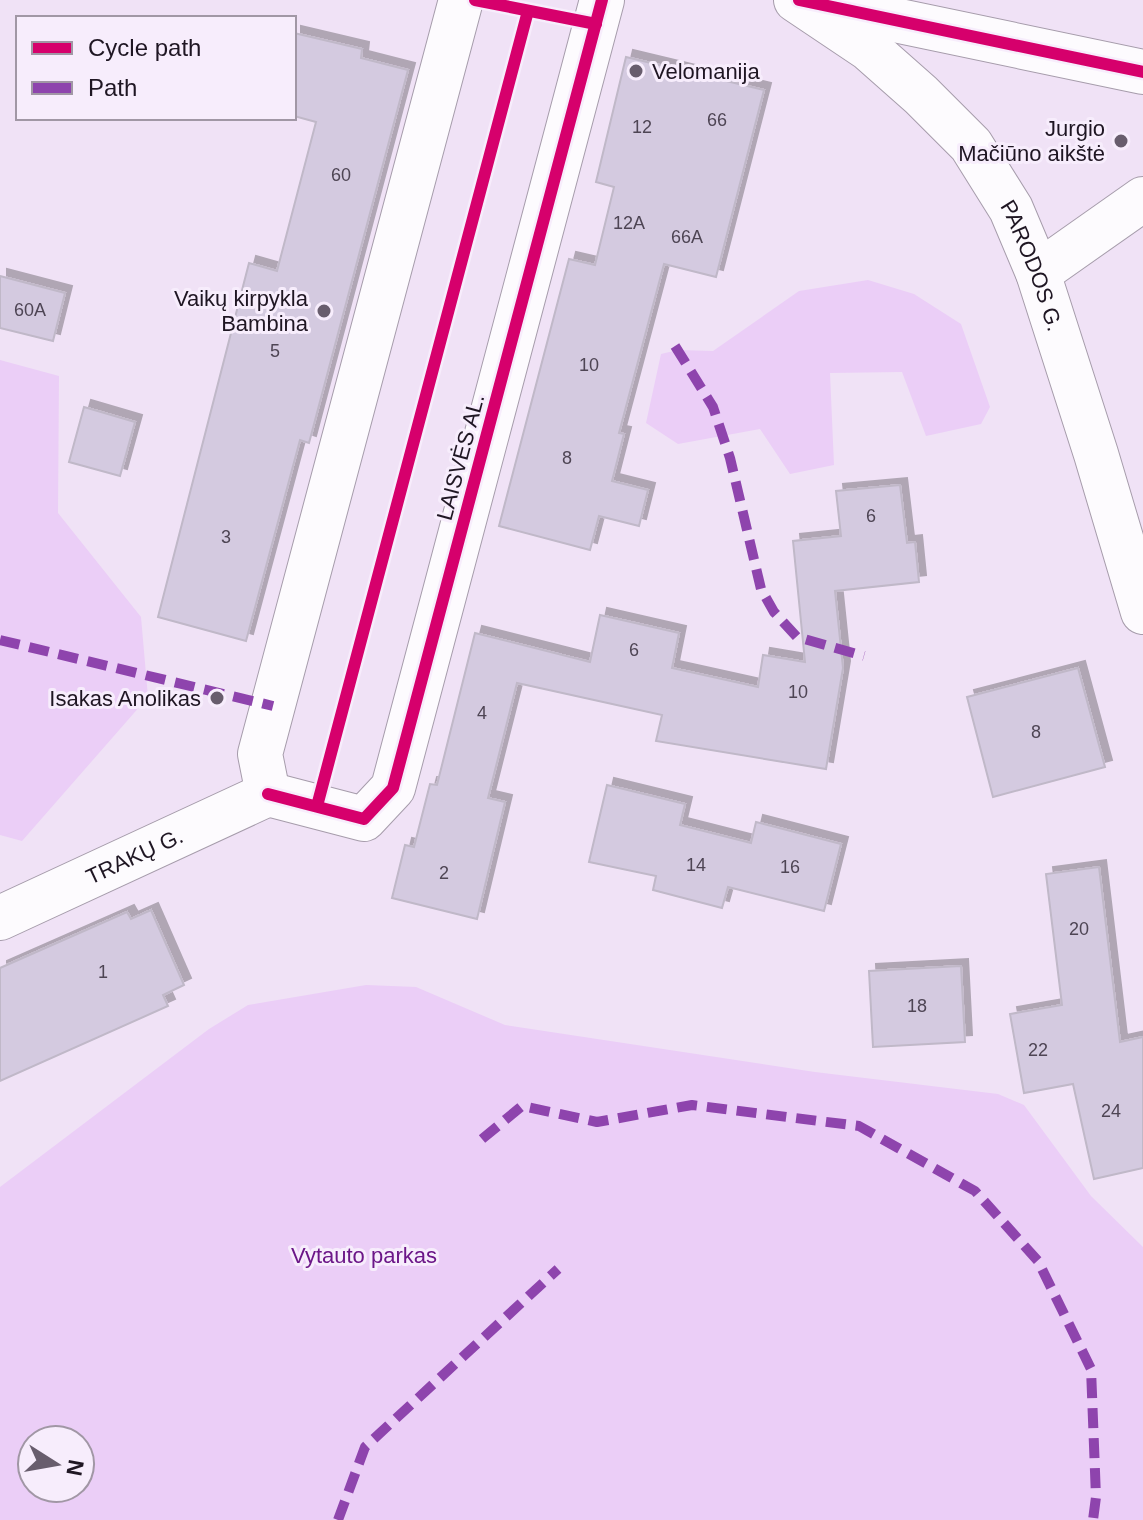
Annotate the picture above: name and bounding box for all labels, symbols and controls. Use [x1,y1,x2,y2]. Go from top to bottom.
legend [16,16,296,120]
text: Cycle path [88,34,201,61]
place label: Velomanija [652,59,760,84]
marker: Velomanija [627,62,645,80]
text: Path [88,74,137,101]
house number: 66 [707,110,727,130]
place label: Jurgio Mačiūno aikštė [958,116,1105,166]
house number: 12 [632,117,652,137]
marker: Jurgio Mačiūno aikštė [1112,132,1130,150]
house number: 60 [331,165,351,185]
street label: PARODOS G. [996,195,1068,334]
house number: 12A [613,213,645,233]
house number: 66A [671,227,703,247]
place label: Vaikų kirpykla Bambina [174,286,309,336]
house number: 60A [14,300,46,320]
marker: Vaikų kirpykla Bambina [315,302,333,320]
house number: 5 [270,341,280,361]
house number: 10 [579,355,599,375]
street label: LAISVĖS AL. [432,391,489,523]
house number: 8 [562,448,572,468]
house number: 6 [866,506,876,526]
house number: 3 [221,527,231,547]
house number: 6 [629,640,639,660]
house number: 10 [788,682,808,702]
place label: Isakas Anolikas [49,686,201,711]
marker: Isakas Anolikas [208,689,226,707]
house number: 4 [477,703,487,723]
house number: 8 [1031,722,1041,742]
street label: TRAKŲ G. [82,823,187,889]
house number: 14 [686,855,706,875]
house number: 16 [780,857,800,877]
house number: 2 [439,863,449,883]
house number: 20 [1069,919,1089,939]
house number: 1 [98,962,108,982]
house number: 18 [907,996,927,1016]
house number: 22 [1028,1040,1048,1060]
house number: 24 [1101,1101,1121,1121]
park label: Vytauto parkas [291,1243,437,1268]
north arrow [16,1424,96,1504]
text: N [61,1458,89,1478]

